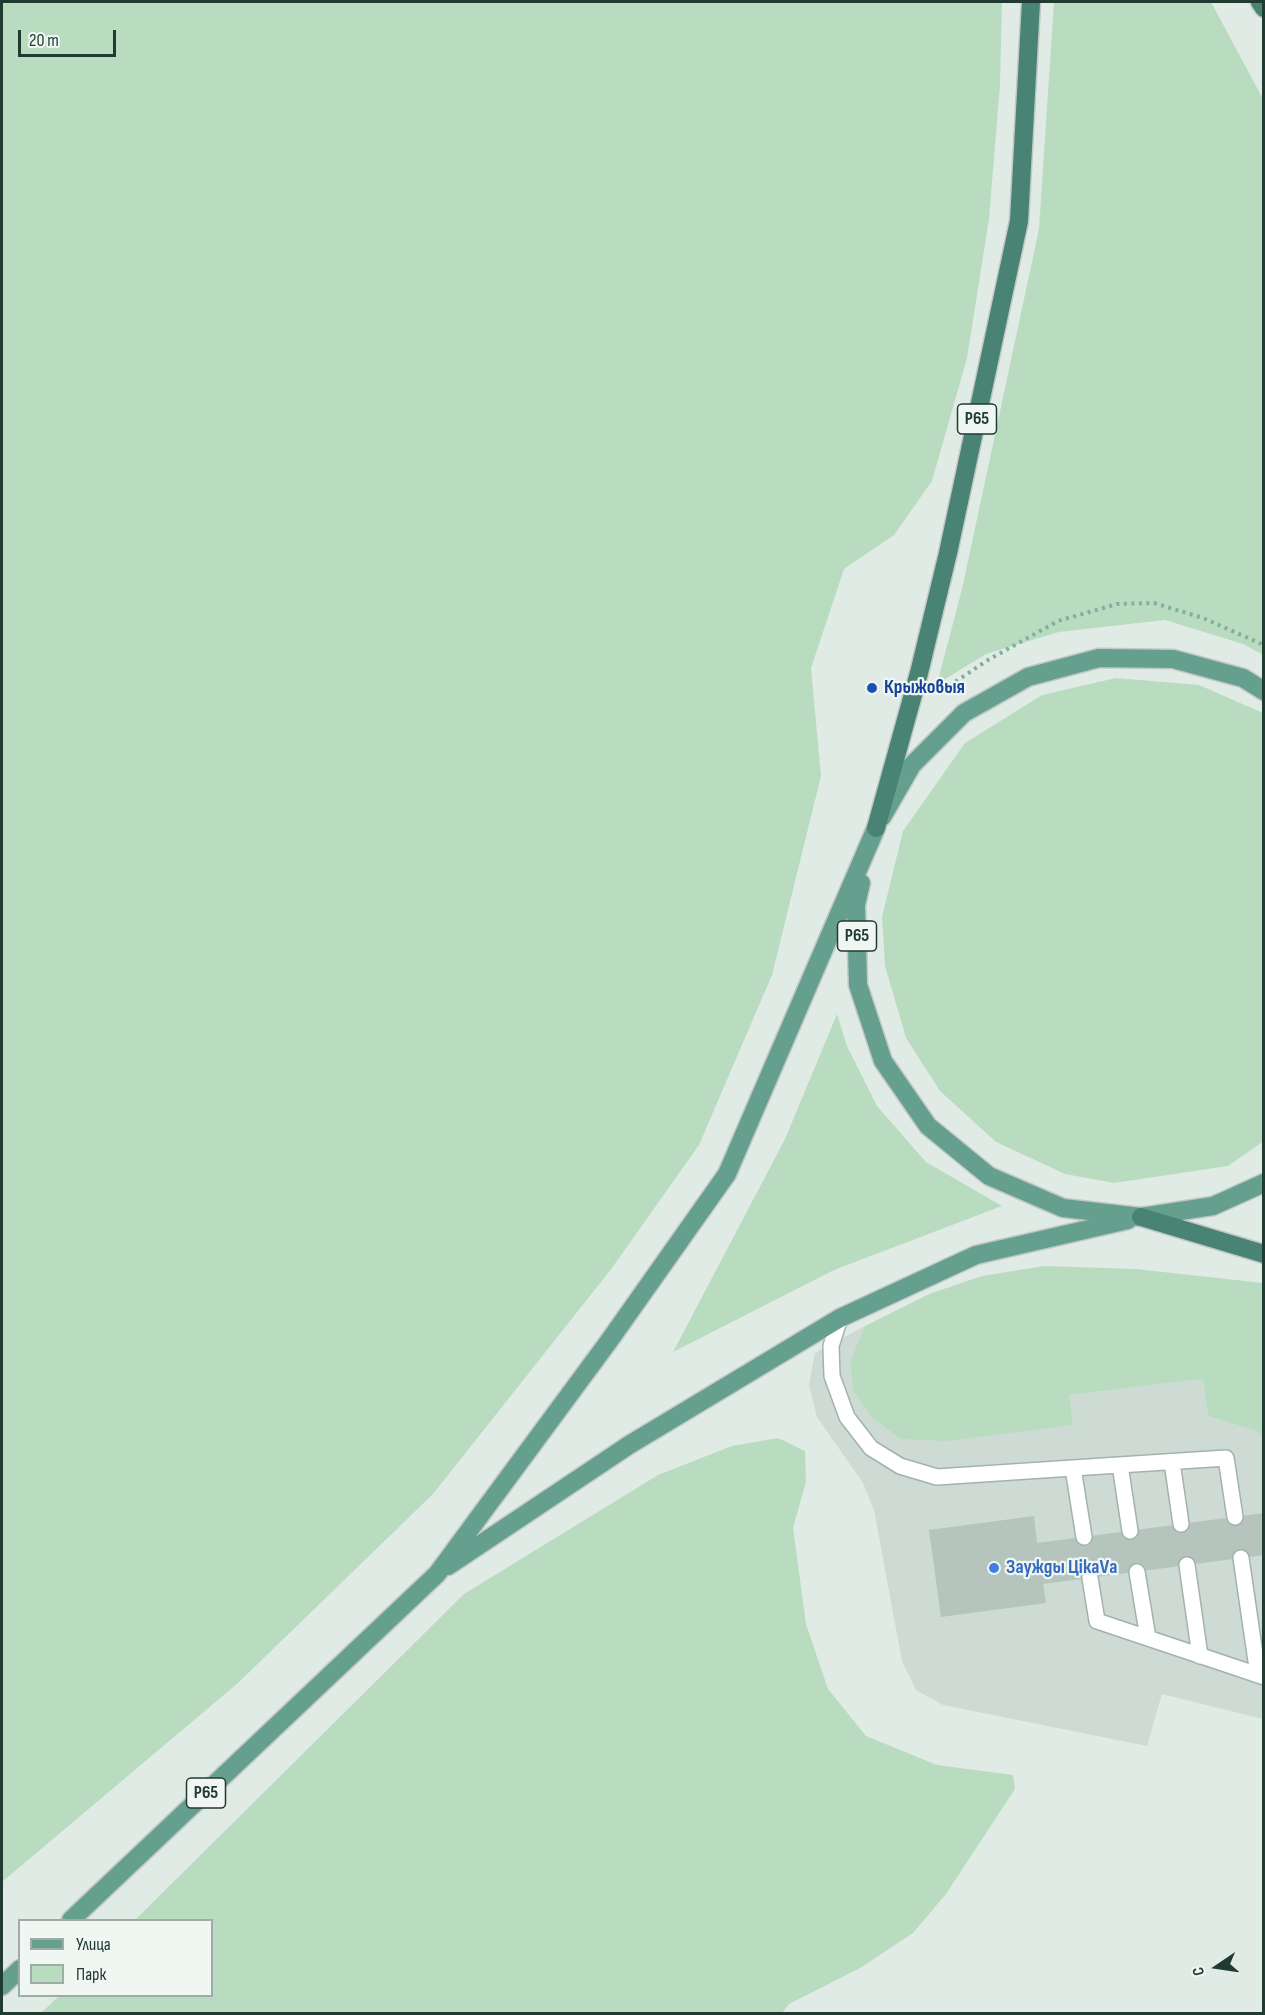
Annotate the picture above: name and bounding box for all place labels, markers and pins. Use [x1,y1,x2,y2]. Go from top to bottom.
place label: Крыжовыя [884,676,965,700]
marker: Крыжовыя [865,681,879,695]
place label: Заужды ЦікаVа [1006,1556,1117,1580]
marker: Заужды ЦікаVа [987,1561,1001,1575]

